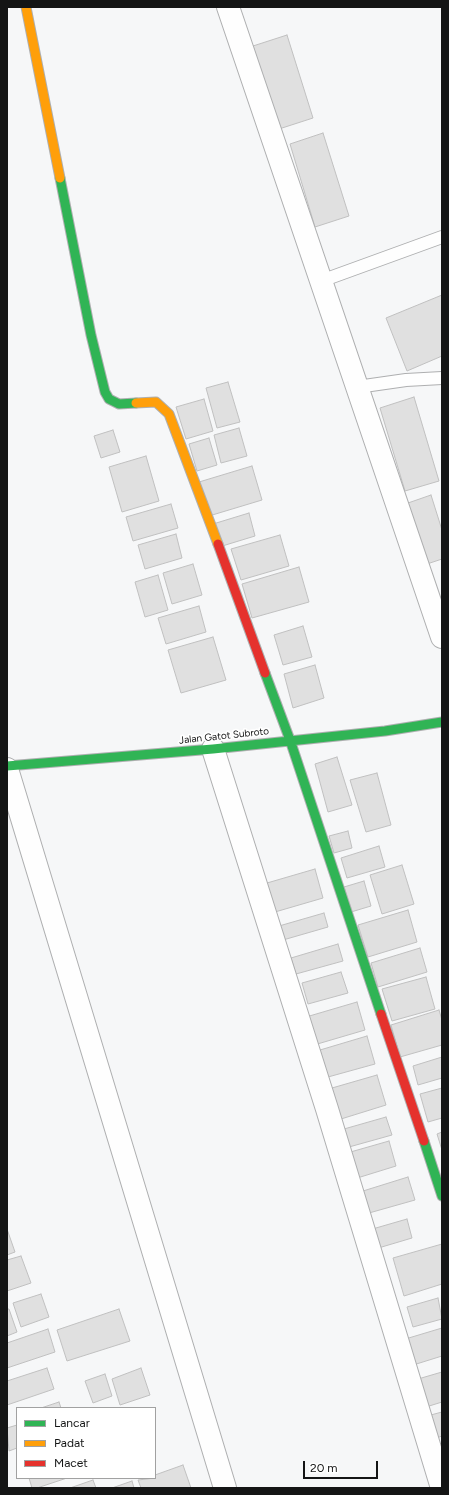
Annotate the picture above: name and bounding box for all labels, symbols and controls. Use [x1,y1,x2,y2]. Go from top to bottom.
street label: Jalan Gatot Subroto [178,725,270,747]
legend [16,1407,156,1479]
text: Lancar [54,1416,90,1430]
text: Padat [54,1436,85,1450]
scale bar [305,1453,380,1479]
text: Macet [54,1456,88,1470]
text: 20 m [310,1461,338,1475]

